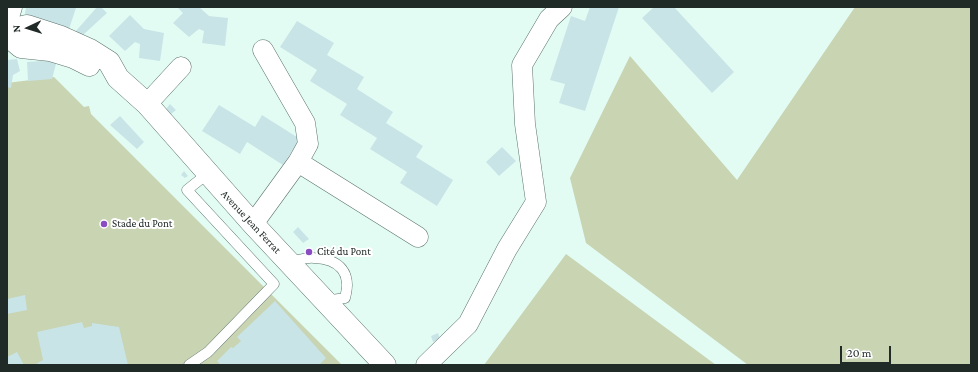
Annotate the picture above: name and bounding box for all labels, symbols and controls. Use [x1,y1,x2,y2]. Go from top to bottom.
north arrow [8,8,48,48]
text: N [10,25,22,33]
street label: Avenue Jean Ferrat [218,188,284,256]
place label: Stade du Pont [112,217,173,231]
marker: Stade du Pont [99,219,109,229]
place label: Cité du Pont [317,245,371,259]
marker: Cité du Pont [304,247,314,257]
scale bar [842,338,893,364]
text: 20 m [847,346,871,360]

